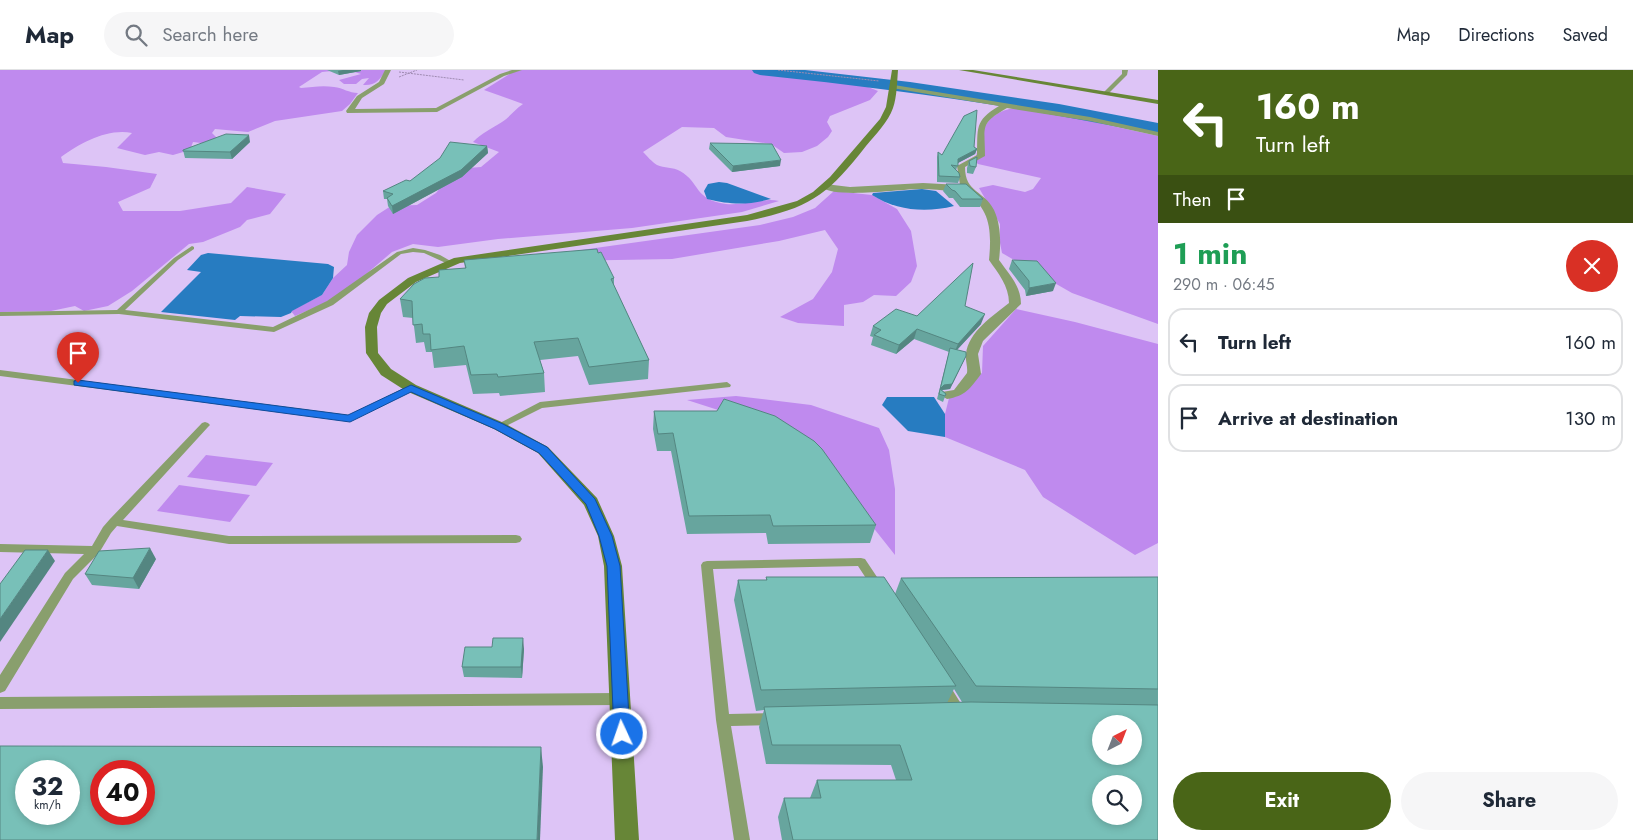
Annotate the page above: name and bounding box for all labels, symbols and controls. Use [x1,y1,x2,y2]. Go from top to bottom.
search box [104,12,454,57]
text: Map [25,17,74,52]
icon: search [122,21,150,49]
text: Search here [162,21,258,48]
text: Map [1397,22,1430,48]
text: Directions [1458,22,1534,48]
text: Saved [1562,22,1608,48]
text: 160 m [1256,82,1360,132]
icon: left [1173,90,1238,155]
text: Turn left [1256,128,1330,160]
icon: arrive [1222,185,1250,213]
text: Then [1173,186,1212,213]
text: 1 min [1173,232,1247,275]
button: close [1566,240,1618,292]
text: 290 m · 06:45 [1173,273,1275,296]
icon: left [1175,328,1203,356]
text: Turn left [1218,329,1291,356]
text: 160 m [1565,329,1616,356]
pin [57,332,99,383]
icon: arrive [64,339,92,367]
icon: arrive [1175,404,1203,432]
text: Arrive at destination [1218,405,1398,432]
text: 130 m [1565,405,1616,432]
position arrow [595,707,647,759]
north arrow [1092,715,1142,765]
map controls [1092,715,1142,825]
speed limit sign: 40 [90,760,155,825]
text: 32 [32,768,63,804]
button: Exit [1173,772,1391,830]
button: Share [1401,772,1618,830]
button: search [1092,775,1142,825]
text: km/h [34,796,61,814]

